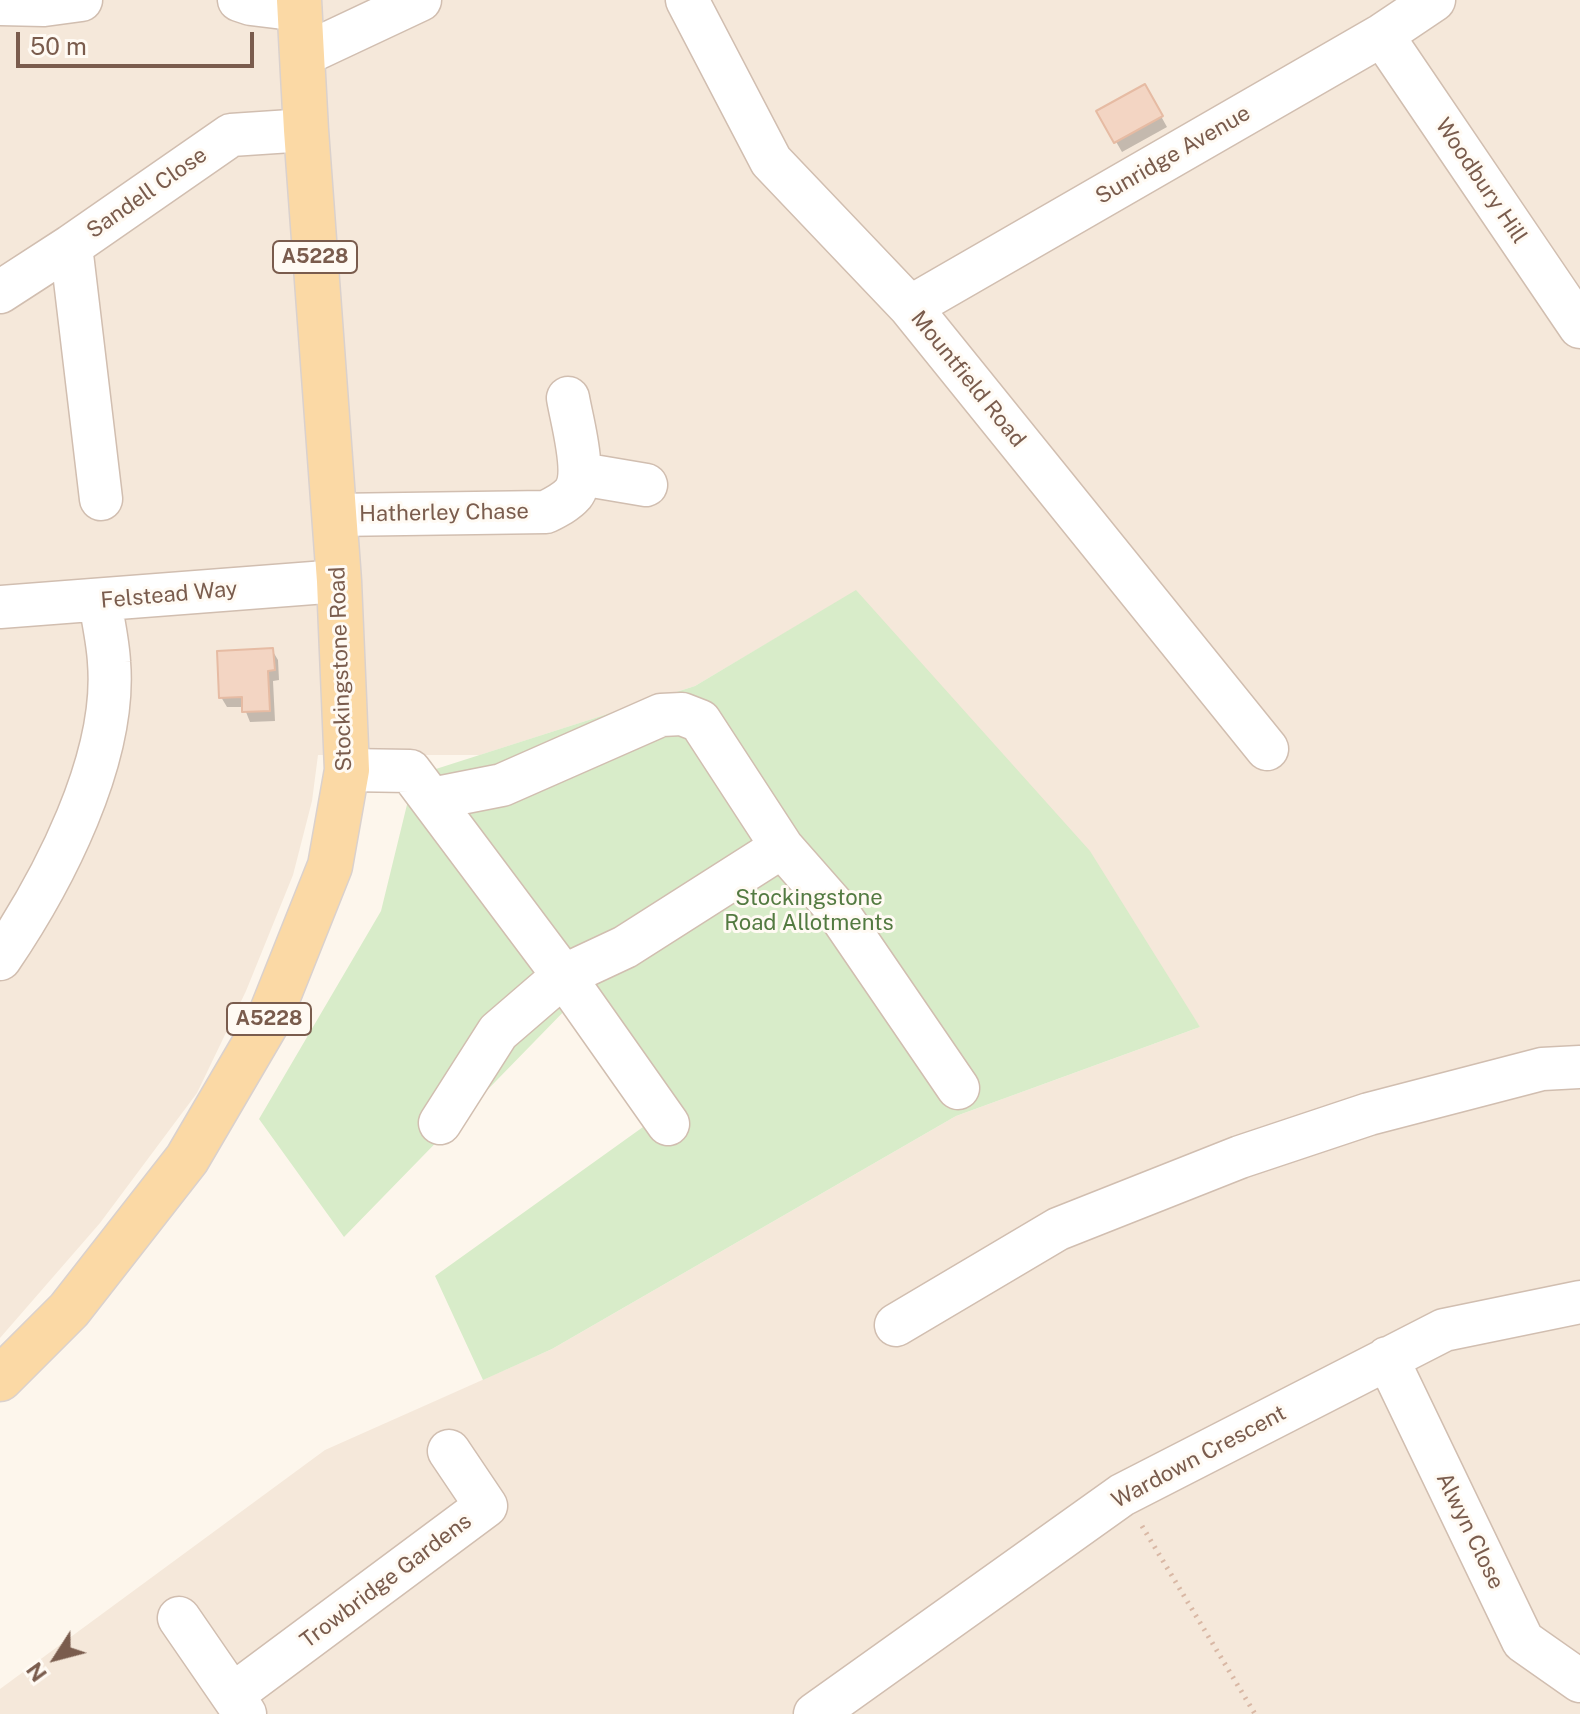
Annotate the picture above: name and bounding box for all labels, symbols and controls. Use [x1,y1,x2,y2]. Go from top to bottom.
scale bar [20,16,258,66]
text: 50 m [30,32,87,60]
street label: Sunridge Avenue [1091,100,1255,210]
street label: Woodbury Hill [1429,113,1533,249]
street label: Sandell Close [82,142,212,244]
road number: A5228 [273,241,357,273]
street label: Mountfield Road [905,306,1031,452]
street label: Hatherley Chase [359,498,529,528]
street label: Stockingstone Road [324,566,358,772]
street label: Felstead Way [100,576,238,614]
park label: Stockingstone Road Allotments [724,885,894,936]
road number: A5228 [227,1003,311,1035]
street label: Wardown Crescent [1107,1400,1291,1514]
street label: Alwyn Close [1430,1468,1510,1594]
street label: Trowbridge Gardens [295,1508,477,1654]
north arrow [16,1618,96,1698]
text: N [21,1658,52,1687]

